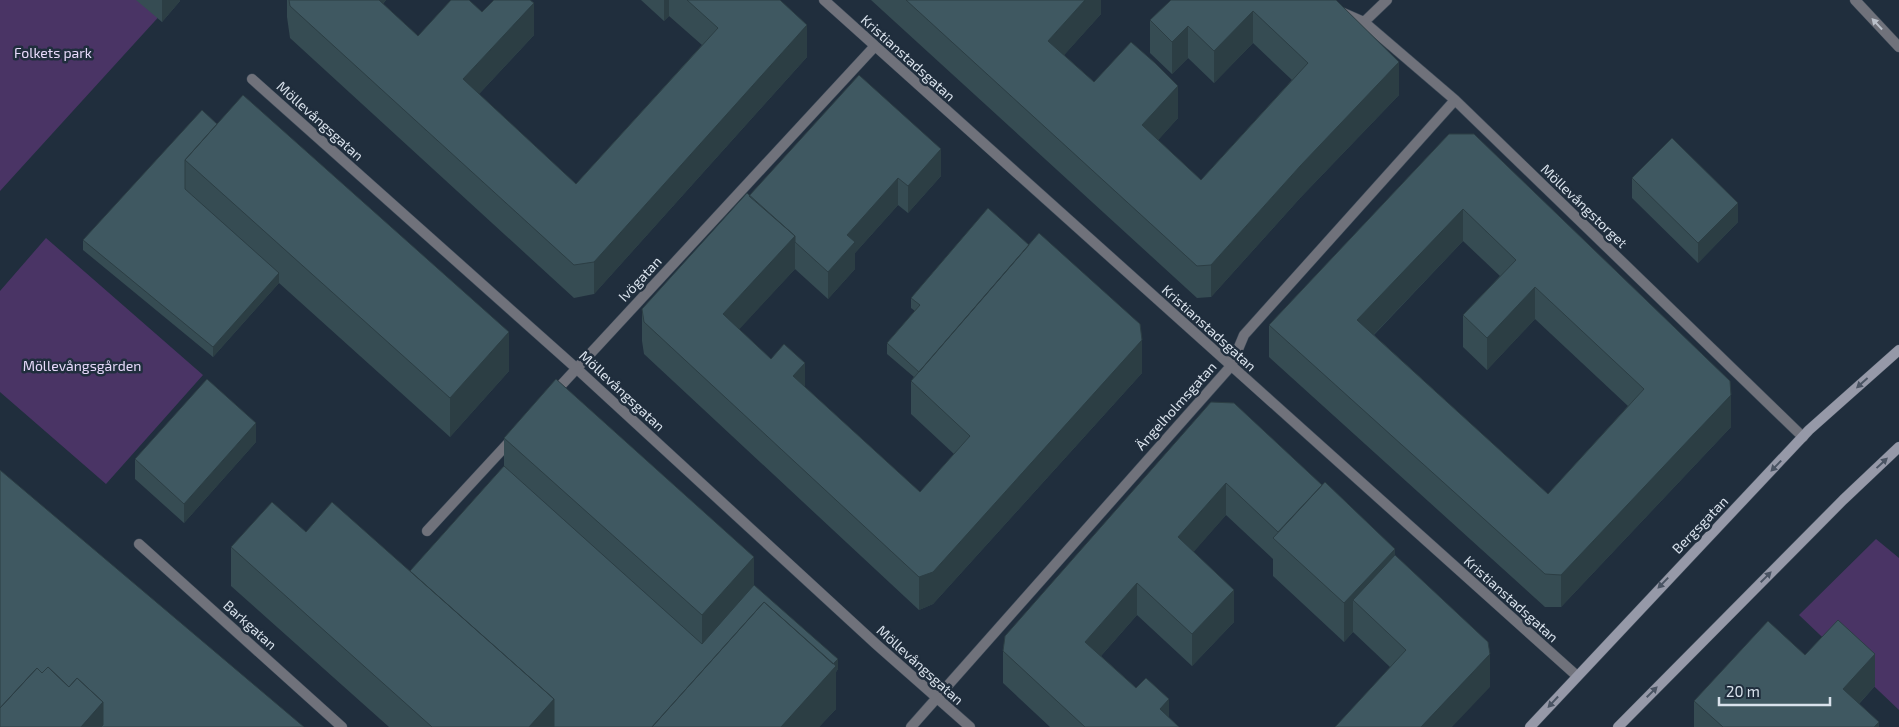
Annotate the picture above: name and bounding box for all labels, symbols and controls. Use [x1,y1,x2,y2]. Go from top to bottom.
street label: Kristianstadsgatan [858,11,959,104]
one-way arrow [1871,18,1883,30]
park label: Folkets park [14,44,92,61]
street label: Möllevångsgatan [274,77,367,164]
street label: Möllevångstorget [1538,160,1631,251]
street label: Ivögatan [614,253,665,305]
street label: Kristianstadsgatan [1159,281,1260,374]
street label: Möllevångsgatan [576,347,669,435]
park label: Möllevångsgården [23,357,141,374]
street label: Ängelholmsgatan [1132,358,1220,453]
one-way arrow [1856,377,1869,388]
one-way arrow [1875,457,1887,469]
one-way arrow [1770,459,1782,471]
street label: Bergsgatan [1668,492,1731,557]
street label: Kristianstadsgatan [1461,552,1562,645]
one-way arrow [1760,571,1772,583]
one-way arrow [1657,577,1669,589]
street label: Barkgatan [220,596,280,653]
street label: Möllevångsgatan [874,621,967,708]
scale bar [1719,674,1830,706]
text: 20 m [1726,682,1760,700]
one-way arrow [1645,686,1657,698]
one-way arrow [1547,696,1559,708]

